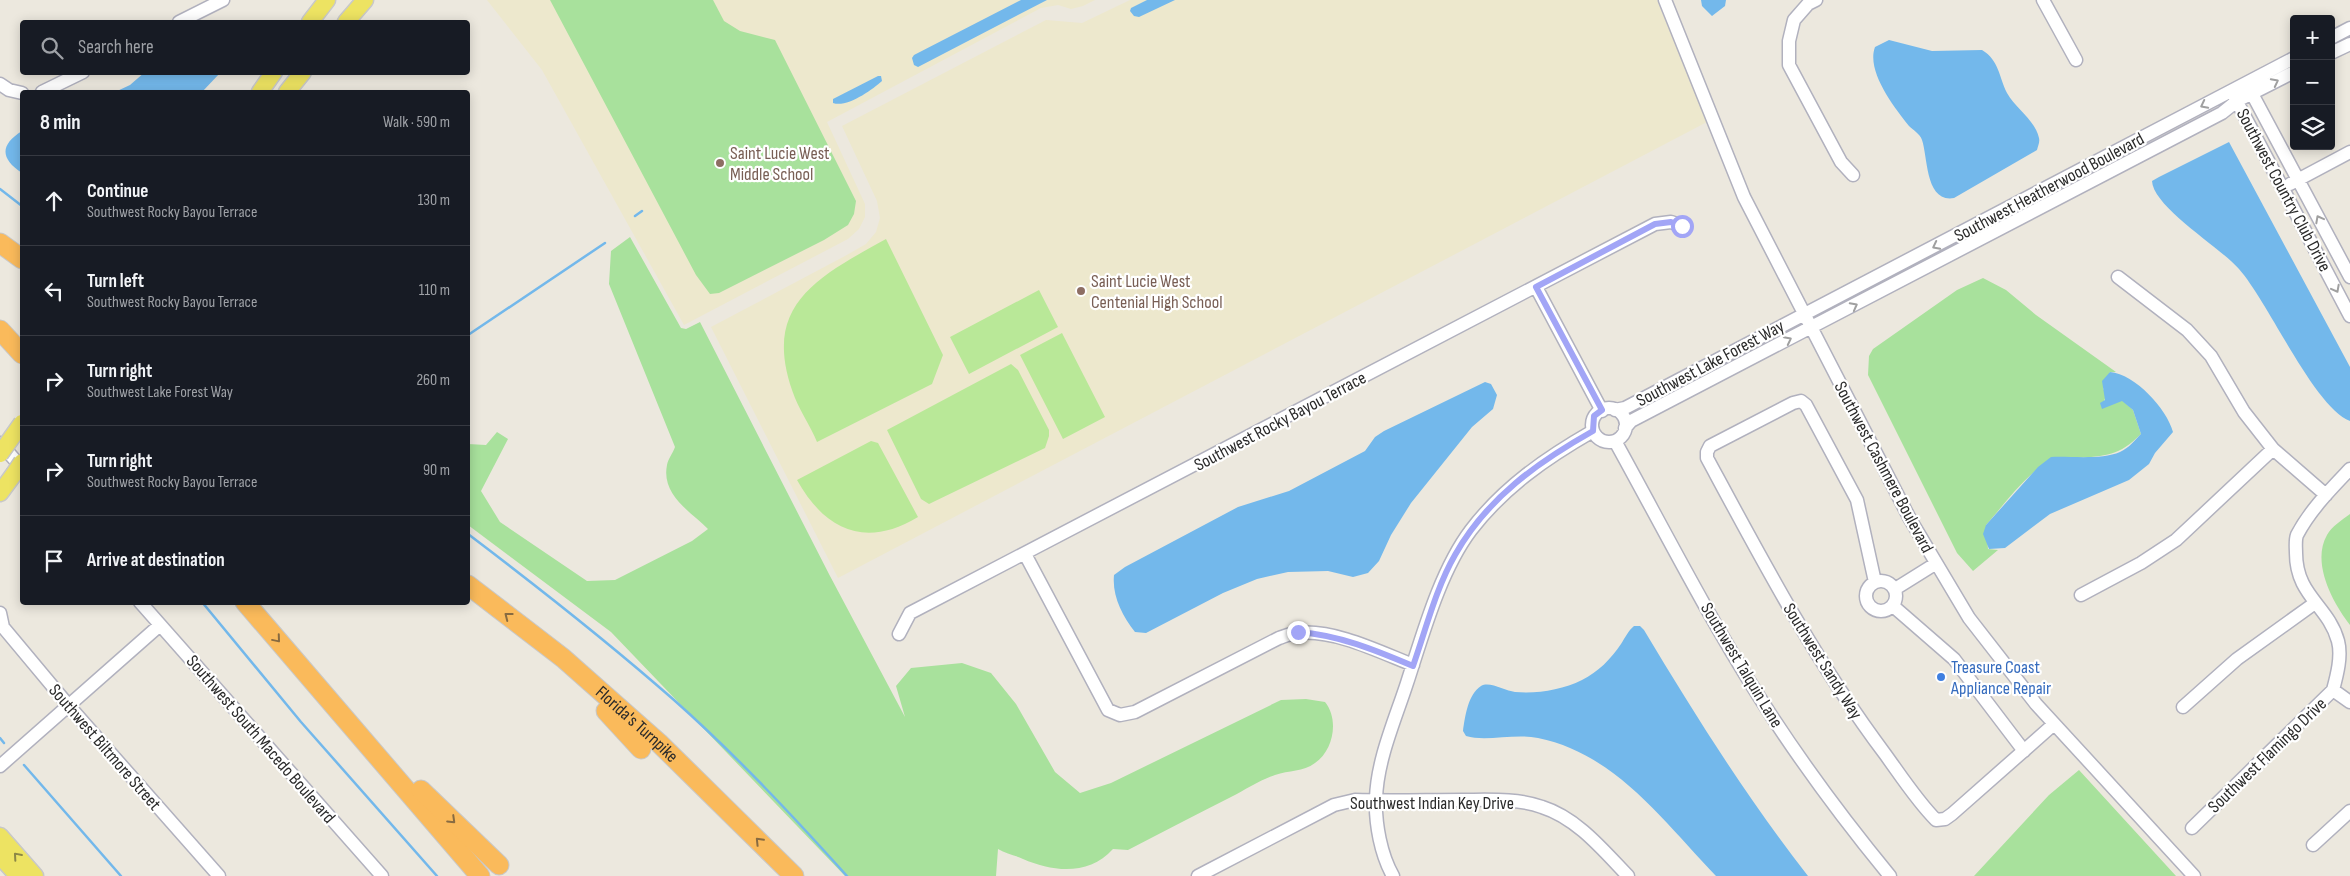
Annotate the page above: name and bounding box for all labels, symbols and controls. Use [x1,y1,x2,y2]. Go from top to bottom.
map controls [2290,15,2335,150]
button: + [2290,15,2335,60]
search box [20,20,470,75]
icon: search [38,34,66,62]
text: Search here [78,36,154,59]
button: − [2290,60,2335,105]
one-way arrow [2270,78,2279,88]
one-way arrow [2200,99,2209,109]
street label: Southwest Country Club Drive [2232,105,2335,275]
button: layers [2290,105,2335,150]
text: 8 min [40,110,81,135]
text: Walk · 590 m [383,113,450,132]
street label: Southwest Heatherwood Boulevard [1951,128,2148,246]
place label: Saint Lucie West Middle School [730,143,830,185]
marker: Saint Lucie West Middle School [714,157,726,169]
text: Continue [87,180,148,203]
icon: ahead [40,187,68,215]
text: 130 m [418,191,450,210]
text: Southwest Rocky Bayou Terrace [87,203,257,222]
route start [1671,215,1694,238]
one-way arrow [2315,215,2325,224]
one-way arrow [1932,240,1941,250]
text: Turn left [87,270,144,293]
place label: Saint Lucie West Centenial High School [1091,271,1223,313]
icon: left [40,277,68,305]
text: 110 m [419,281,450,300]
one-way arrow [2330,284,2340,293]
marker: Saint Lucie West Centenial High School [1075,285,1087,297]
text: Southwest Rocky Bayou Terrace [87,293,257,312]
one-way arrow [1848,302,1857,312]
street label: Southwest Lake Forest Way [1633,316,1788,411]
one-way arrow [1783,336,1792,346]
text: Turn right [87,360,152,383]
icon: right [40,367,68,395]
street label: Southwest Rocky Bayou Terrace [1191,367,1370,476]
text: 260 m [416,371,450,390]
street label: Southwest Cashmere Boulevard [1830,378,1938,556]
text: Southwest Lake Forest Way [87,383,233,402]
text: Turn right [87,450,152,473]
icon: right [40,457,68,485]
text: 90 m [423,461,450,480]
text: Southwest Rocky Bayou Terrace [87,473,257,492]
icon: arrive [40,547,68,575]
text: Arrive at destination [87,549,225,572]
street label: Southwest Talquin Lane [1696,599,1787,731]
street label: Southwest Sandy Way [1779,599,1867,723]
one-way arrow [505,614,514,622]
route end [1287,621,1310,644]
one-way arrow [272,633,280,642]
street label: Southwest South Macedo Boulevard [182,651,339,828]
place label: Treasure Coast Appliance Repair [1950,657,2051,699]
marker: Treasure Coast Appliance Repair [1935,671,1947,683]
street label: Southwest Biltmore Street [44,680,165,815]
street label: Florida's Turnpike [591,682,682,767]
street label: Southwest Flamingo Drive [2204,693,2331,817]
street label: Southwest Indian Key Drive [1350,793,1514,814]
one-way arrow [446,814,455,823]
one-way arrow [756,838,765,847]
one-way arrow [15,853,23,862]

